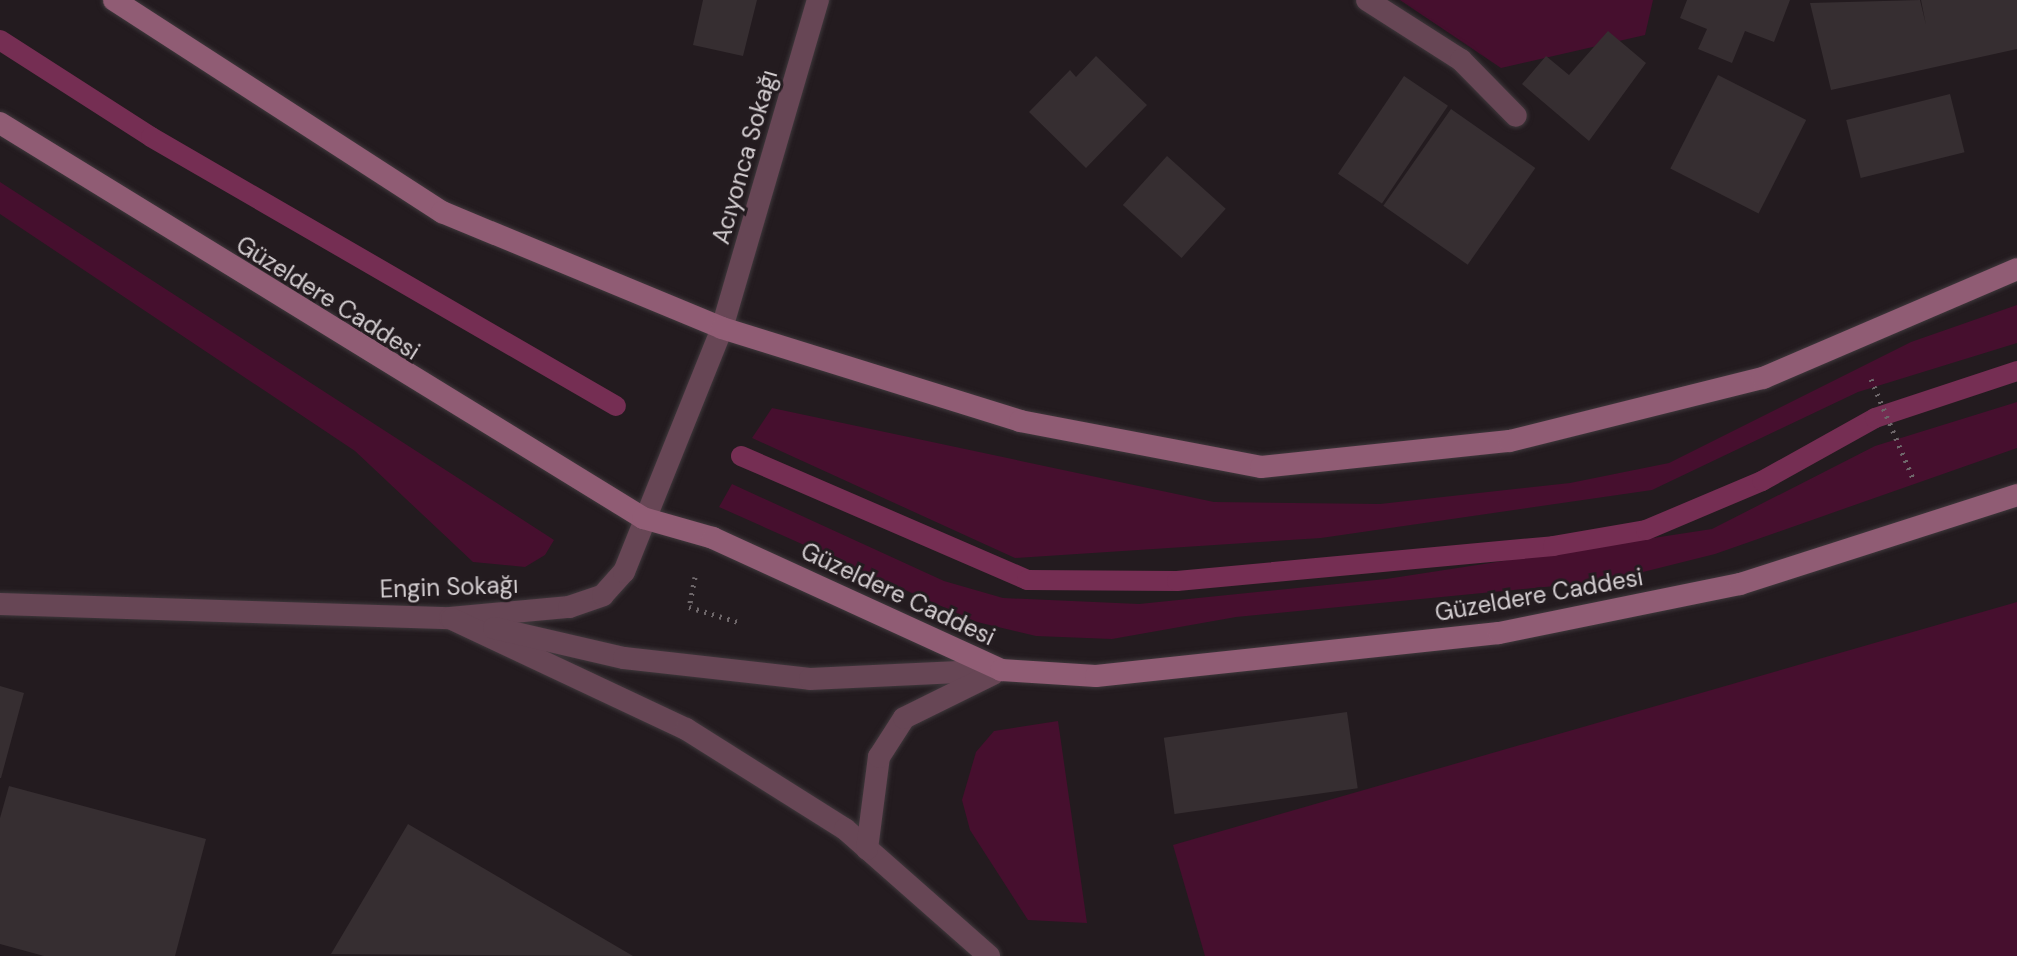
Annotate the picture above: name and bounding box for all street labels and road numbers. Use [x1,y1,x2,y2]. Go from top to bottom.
street label: Acıyonca Sokağı [706,67,784,247]
street label: Güzeldere Caddesi [231,230,425,366]
street label: Güzeldere Caddesi [796,536,1000,652]
street label: Güzeldere Caddesi [1433,563,1645,627]
street label: Engin Sokağı [379,570,519,604]

